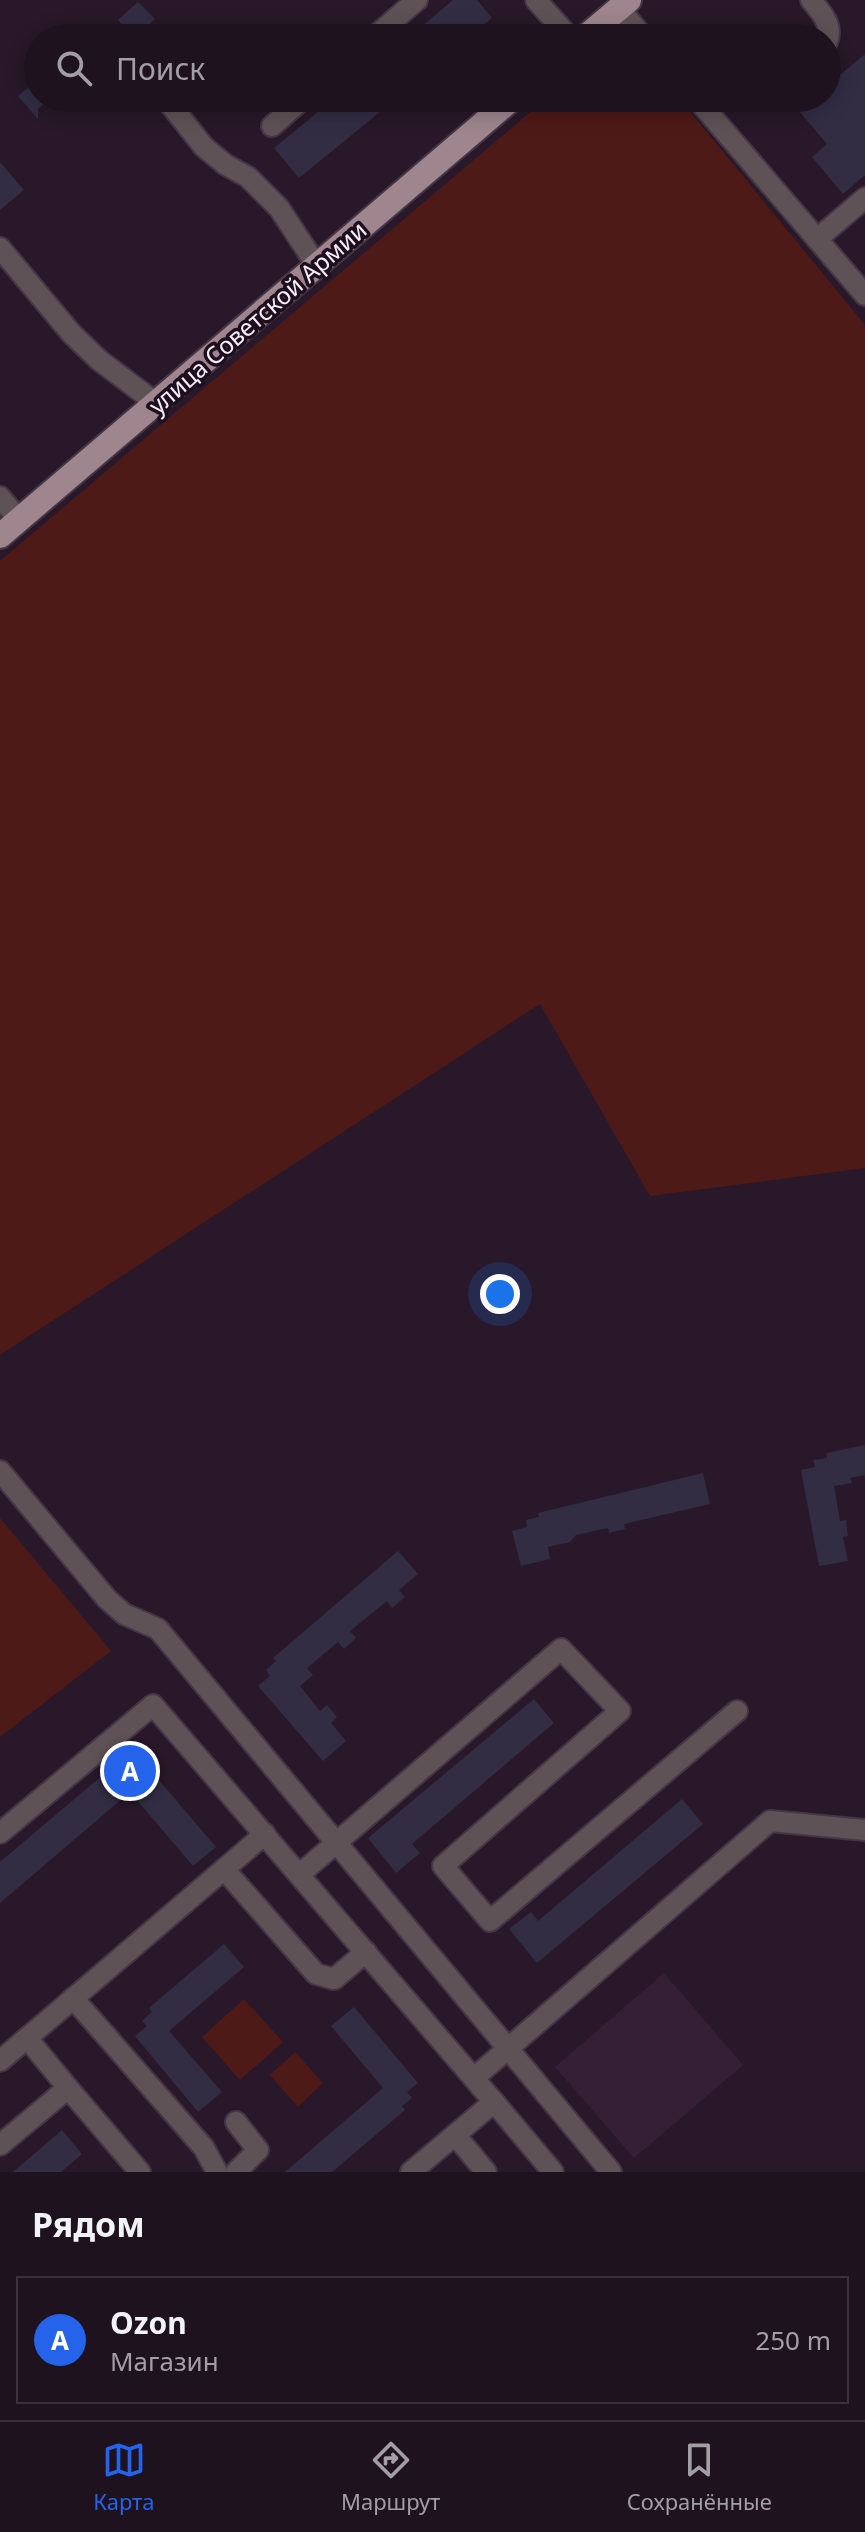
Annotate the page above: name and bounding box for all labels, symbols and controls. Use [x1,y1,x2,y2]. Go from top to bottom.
search box [24,24,841,112]
icon: search [52,46,96,90]
text: Поиск [116,48,205,89]
street label: улица Советской Армии [141,213,373,421]
your location [480,1274,520,1314]
pin: A [104,1741,156,1801]
text: Рядом [32,2201,145,2247]
text: Ozon [110,2302,187,2343]
text: A [51,2322,69,2358]
text: 250 m [755,2322,831,2358]
text: Магазин [110,2343,219,2379]
tab: Карта [93,2438,155,2516]
tab: Маршрут [341,2438,440,2516]
tab: Сохранённые [627,2438,772,2516]

